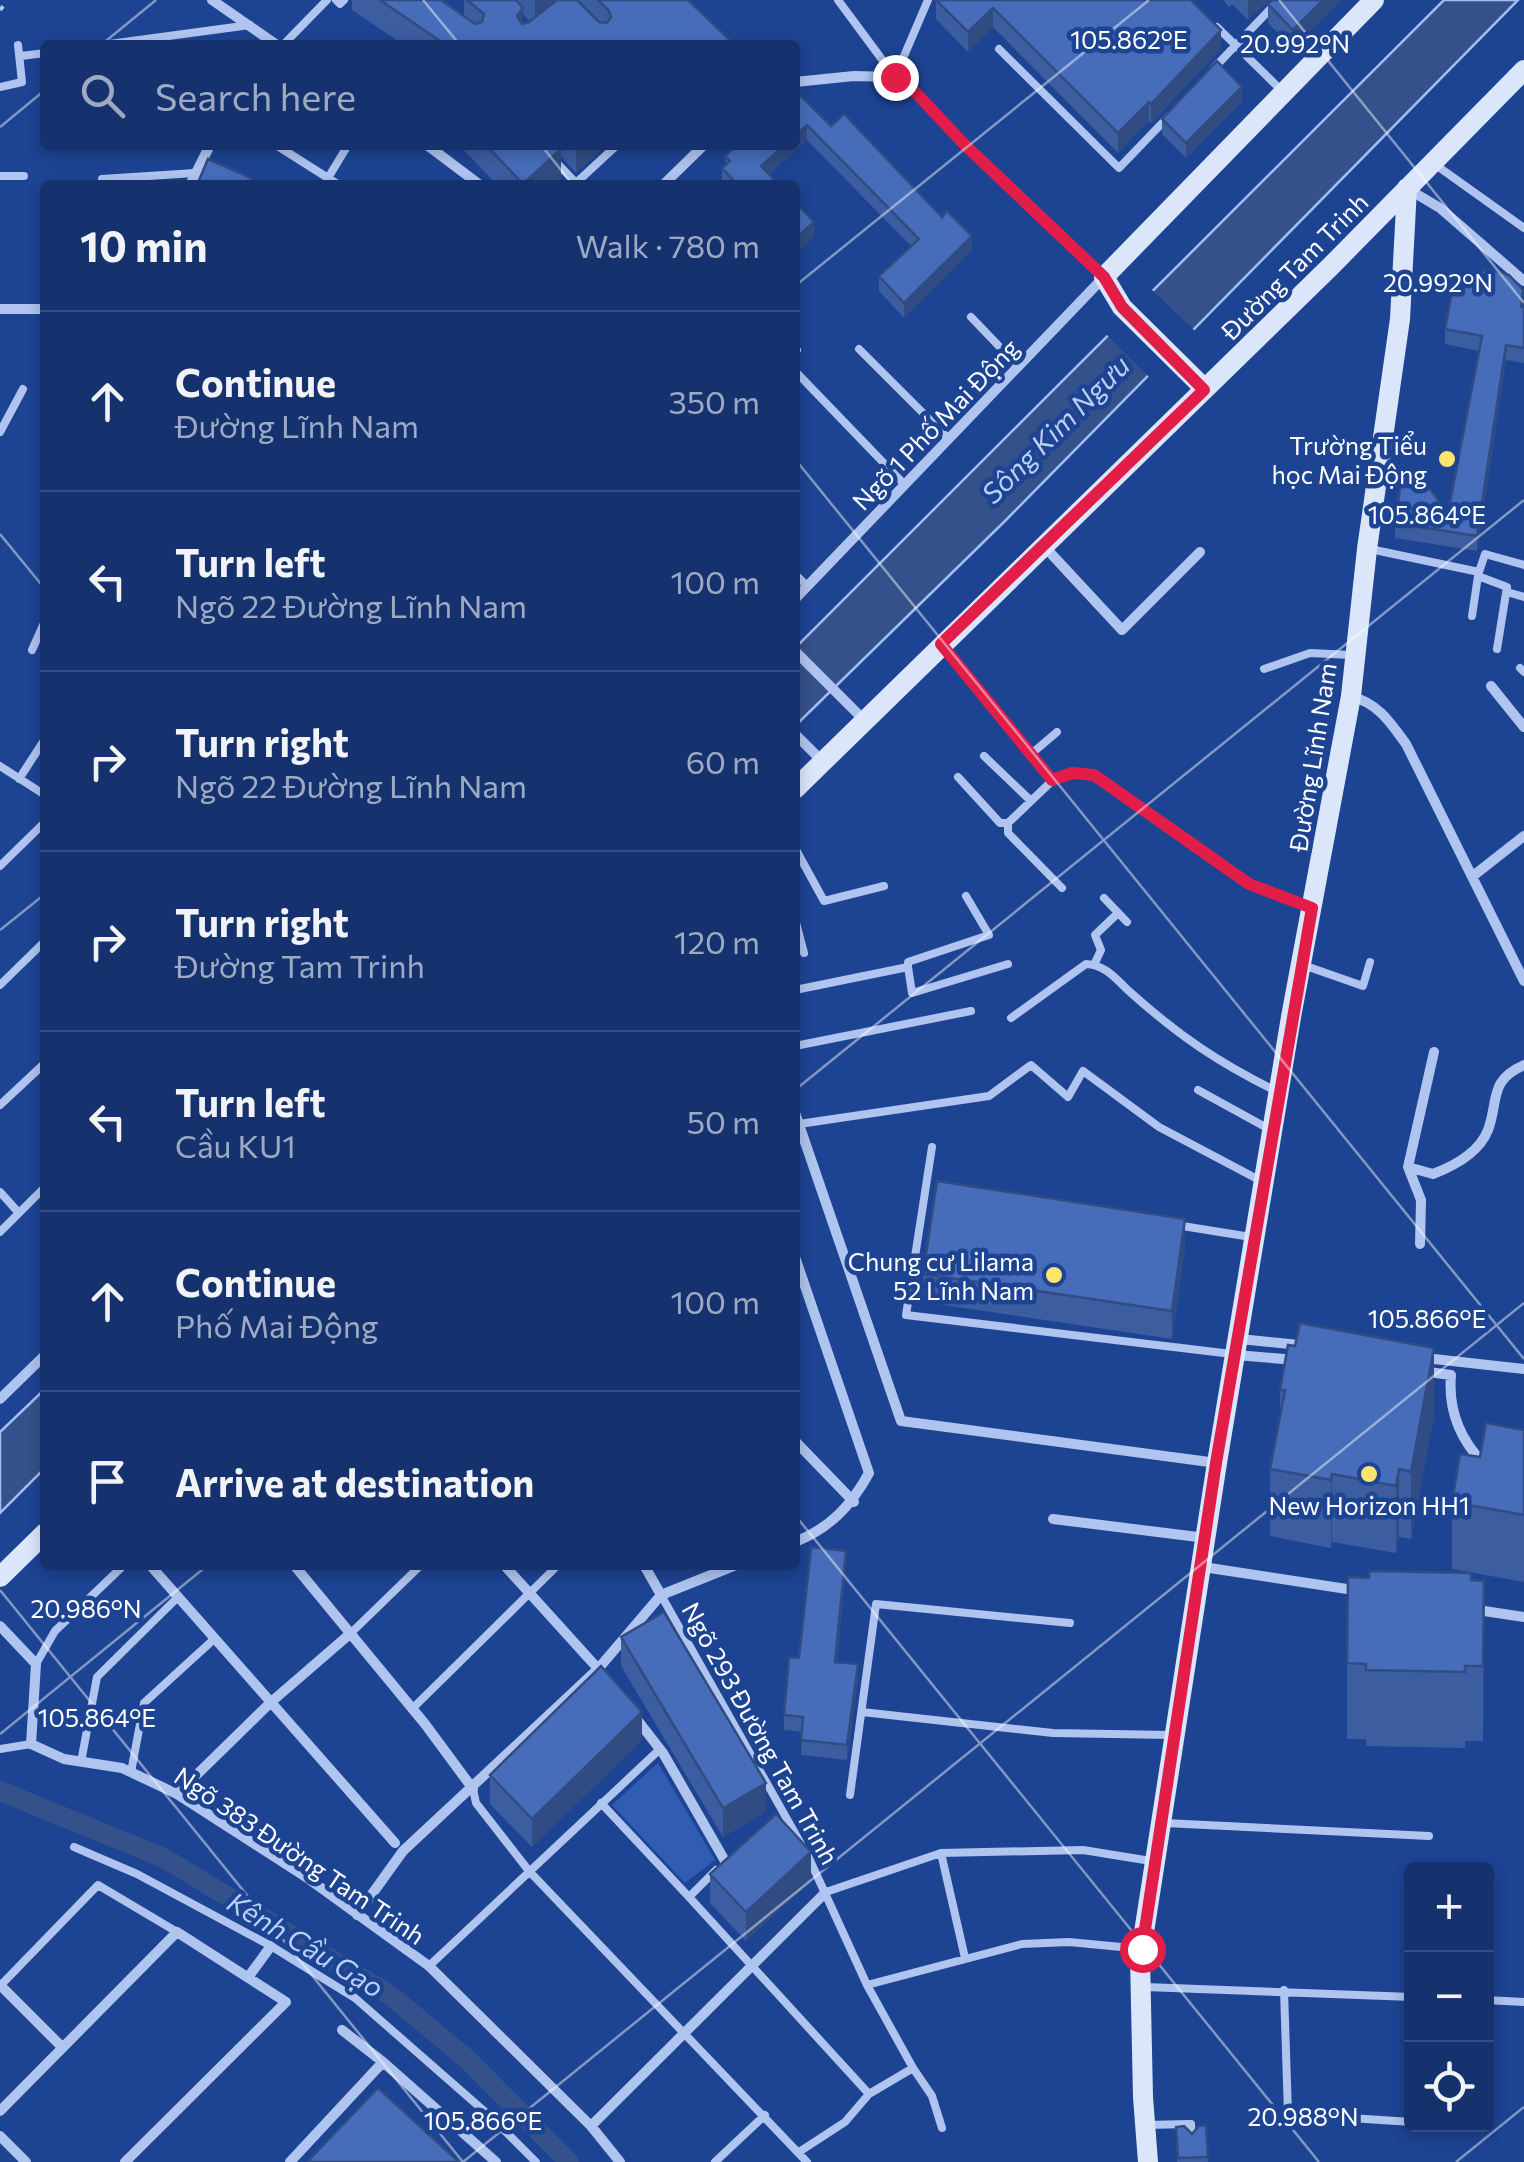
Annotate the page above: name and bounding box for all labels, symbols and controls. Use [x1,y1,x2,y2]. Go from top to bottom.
text: 105.862°E [1070,24,1188,54]
text: 20.992°N [1240,28,1350,58]
search box [40,40,800,150]
route end [873,55,919,101]
icon: search [75,68,130,123]
text: Search here [155,72,356,119]
street label: Đường Tam Trinh [1214,186,1374,346]
text: 10 min [80,219,208,271]
text: Walk · 780 m [576,225,760,265]
text: 20.992°N [1383,267,1493,297]
street label: Ngõ 1 Phố Mai Động [846,332,1025,516]
water label: Sông Kim Ngưu [974,348,1136,510]
text: Continue [175,358,336,405]
icon: ahead [80,374,135,429]
text: 350 m [668,381,760,421]
text: Đường Lĩnh Nam [175,405,419,445]
place label: Trường Tiểu học Mai Động [1271,430,1427,489]
marker: Trường Tiểu học Mai Động [1436,448,1458,470]
text: 105.864°E [1368,499,1486,529]
text: Turn left [175,538,326,585]
icon: left [80,554,135,609]
text: 100 m [671,561,760,601]
text: Ngõ 22 Đường Lĩnh Nam [175,585,527,625]
street label: Đường Lĩnh Nam [1282,661,1342,854]
text: Turn right [175,718,349,765]
icon: right [80,734,135,789]
text: 60 m [686,741,760,781]
text: Ngõ 22 Đường Lĩnh Nam [175,765,527,805]
text: Turn right [175,898,349,945]
icon: right [80,914,135,969]
text: 120 m [674,921,760,961]
text: Đường Tam Trinh [175,945,425,985]
text: Turn left [175,1078,326,1125]
icon: left [80,1094,135,1149]
text: 50 m [687,1101,760,1141]
text: Cầu KU1 [175,1125,296,1165]
place label: Chung cư Lilama 52 Lĩnh Nam [848,1246,1034,1305]
text: Continue [175,1258,336,1305]
marker: Chung cư Lilama 52 Lĩnh Nam [1043,1264,1065,1286]
icon: ahead [80,1274,135,1329]
text: 100 m [671,1281,760,1321]
text: 105.866°E [1368,1303,1486,1333]
text: Phố Mai Động [175,1305,378,1345]
icon: arrive [80,1454,135,1509]
text: Arrive at destination [175,1458,534,1505]
marker: New Horizon HH1 [1358,1463,1380,1485]
place label: New Horizon HH1 [1268,1490,1470,1520]
text: 20.986°N [30,1593,142,1623]
street label: Ngõ 293 Đường Tam Trinh [676,1597,846,1869]
text: 105.864°E [38,1702,156,1732]
street label: Ngõ 383 Đường Tam Trinh [169,1760,431,1950]
map controls [1404,1862,1494,2132]
button: + [1404,1862,1494,1952]
water label: Kênh Cầu Gạo [222,1884,390,2004]
route start [1120,1927,1166,1973]
button: − [1404,1952,1494,2042]
button: locate [1404,2042,1494,2132]
text: 20.988°N [1247,2101,1359,2131]
text: 105.866°E [424,2105,542,2135]

